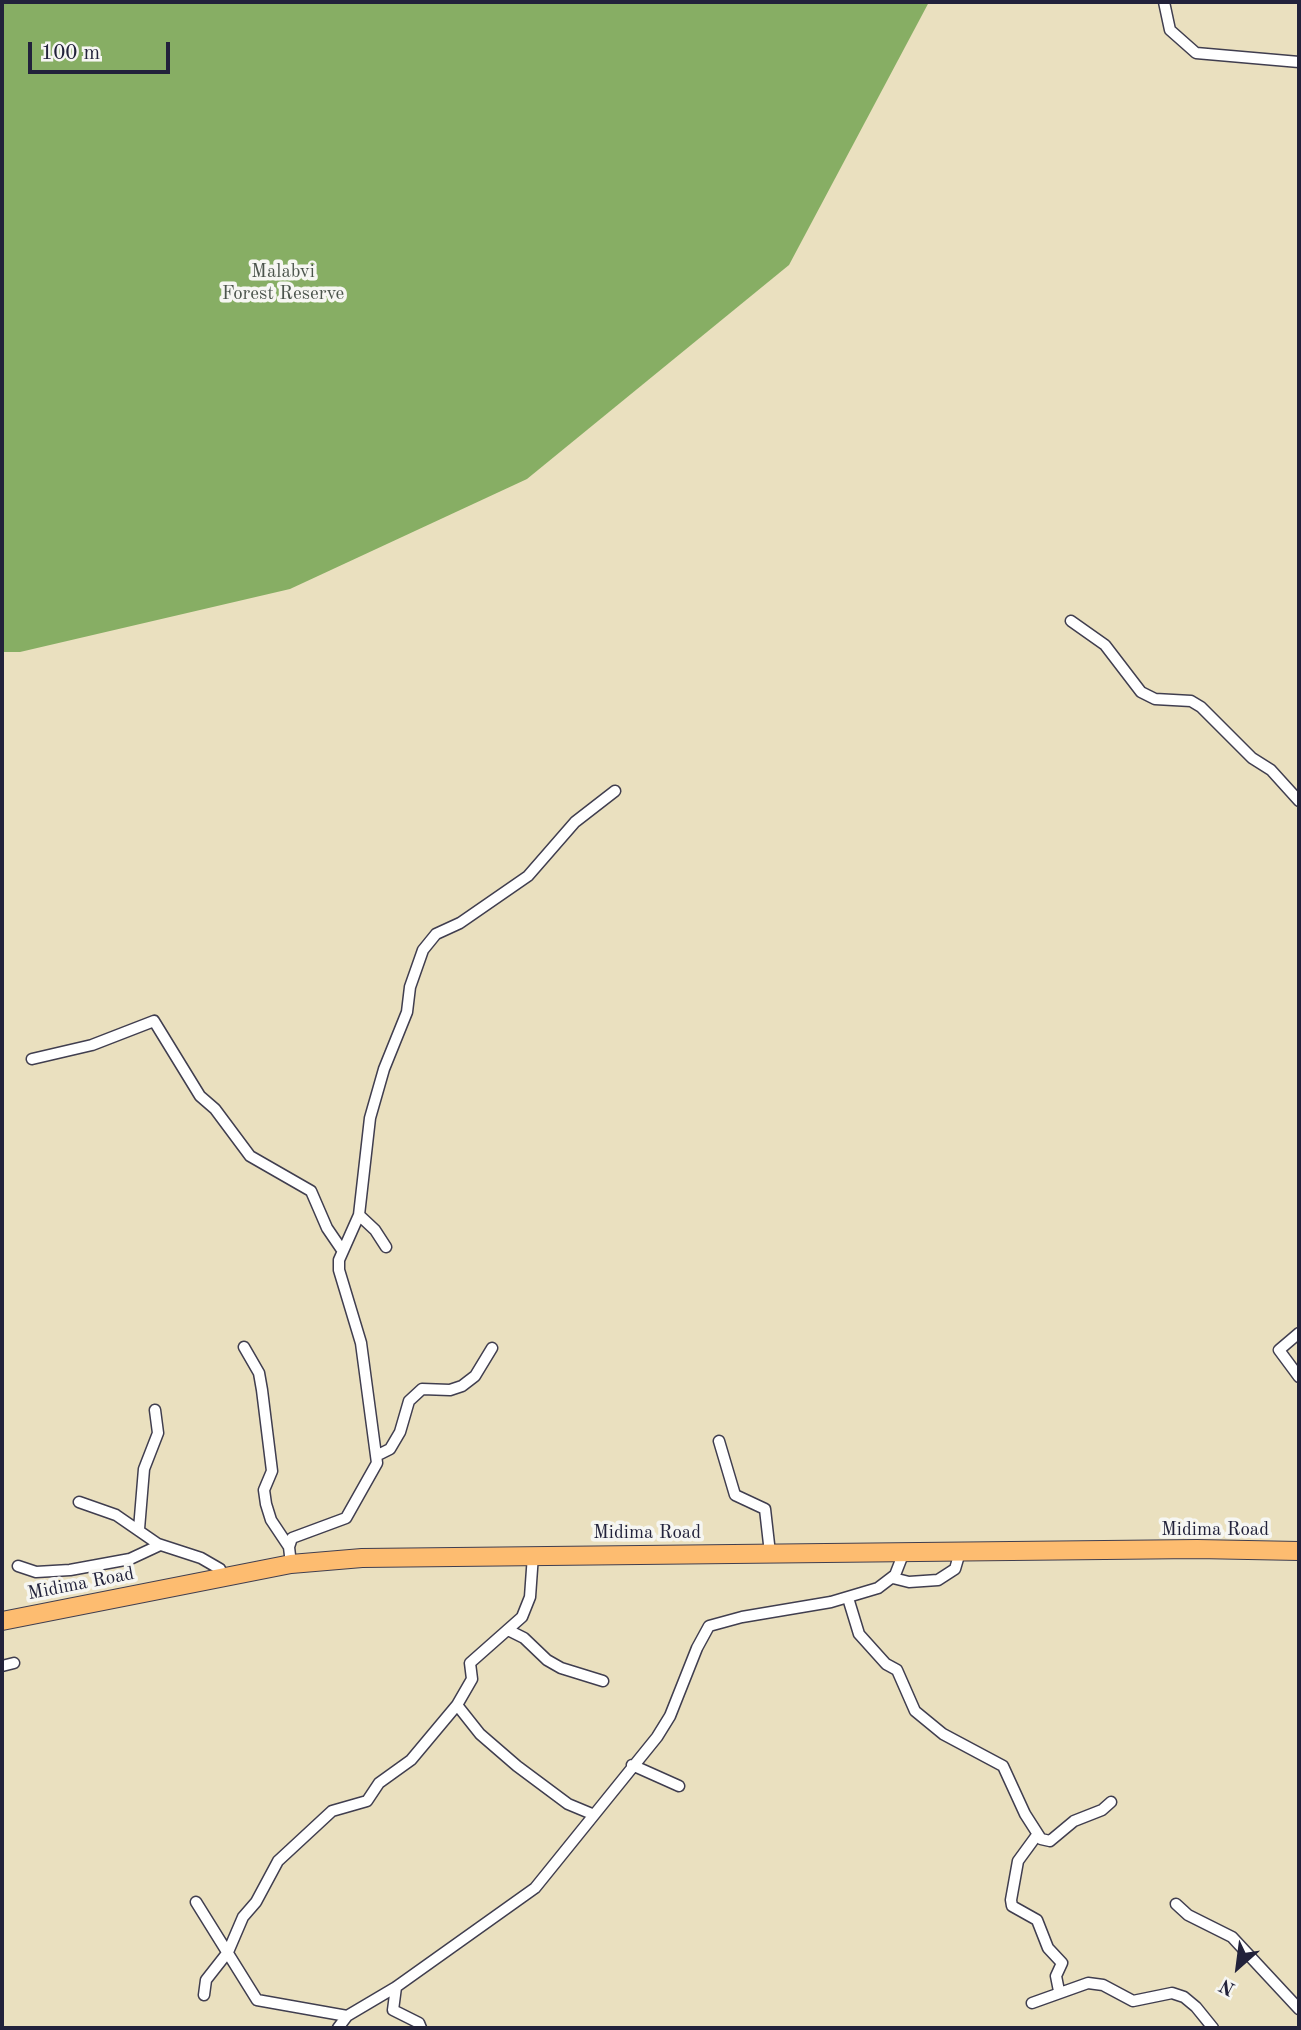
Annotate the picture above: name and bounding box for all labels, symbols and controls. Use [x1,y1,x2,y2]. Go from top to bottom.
scale bar [32,28,173,72]
text: 100 m [41,43,100,64]
park label: Malabvi Forest Reserve [222,261,344,305]
street label: Midima Road [1161,1519,1269,1541]
street label: Midima Road [593,1522,701,1544]
street label: Midima Road [26,1562,136,1606]
north arrow [1203,1932,1273,2002]
text: N [1217,1974,1239,1998]

